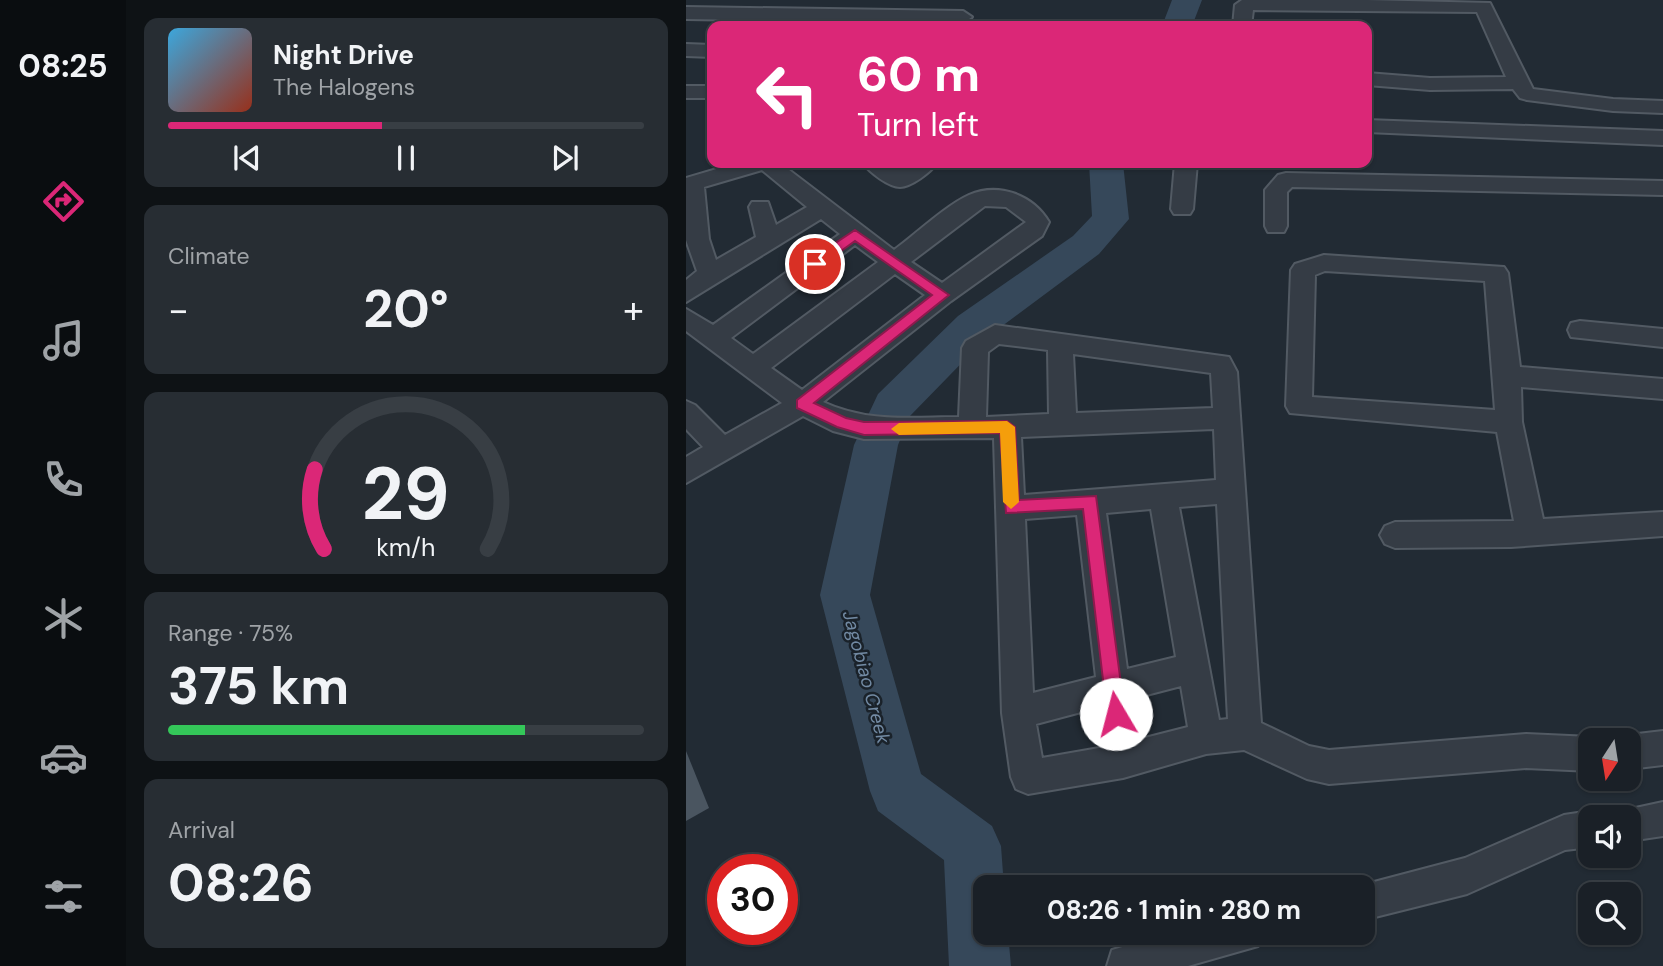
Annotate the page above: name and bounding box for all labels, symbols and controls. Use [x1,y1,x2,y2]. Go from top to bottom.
text: Night Drive [273,38,414,72]
text: 60 m [857,42,980,106]
text: 08:25 [18,45,108,87]
icon: left [742,49,833,140]
text: The Halogens [273,72,415,102]
text: Turn left [857,104,979,146]
icon: previous [228,139,266,177]
icon: pause [387,139,425,177]
icon: next [546,139,584,177]
icon: directions [39,177,88,226]
pin [785,234,845,294]
text: Climate [168,241,250,271]
icon: arrive [796,245,834,283]
text: 20° [363,275,449,343]
text: − [168,285,189,335]
text: + [623,285,644,335]
icon: music [39,316,88,365]
text: 29 [362,447,450,542]
icon: phone [39,455,88,504]
text: km/h [376,531,436,564]
icon: climate [39,594,88,643]
water label: Jagobiao Creek [837,608,896,747]
text: Range · 75% [168,618,293,648]
text: 375 km [168,652,349,720]
position arrow [1079,677,1153,751]
north arrow [1578,728,1642,791]
map controls [1578,728,1641,945]
icon: car [39,733,88,782]
button: sound [1578,805,1641,868]
text: Arrival [168,815,235,845]
text: 08:26 [168,849,314,917]
speed limit sign: 30 [707,854,798,945]
icon: filters [39,872,88,921]
button: search [1578,882,1641,945]
text: 08:26 · 1 min · 280 m [1047,893,1301,927]

